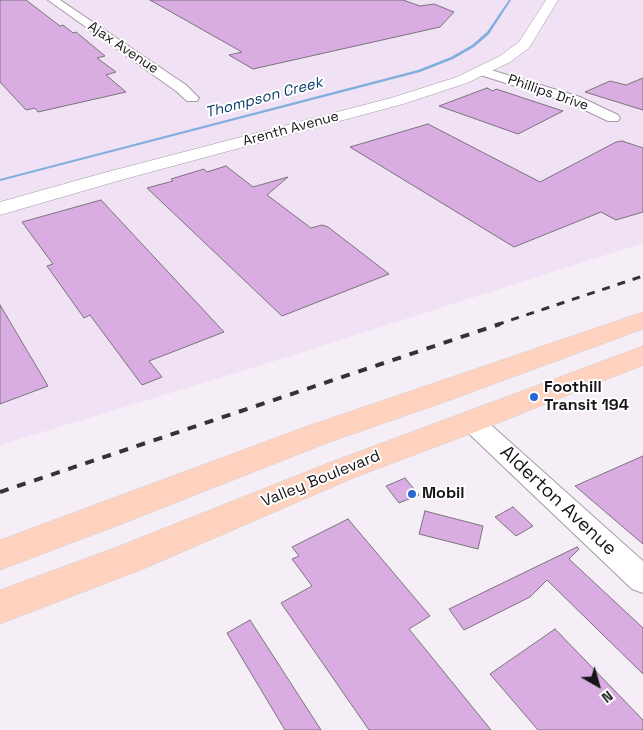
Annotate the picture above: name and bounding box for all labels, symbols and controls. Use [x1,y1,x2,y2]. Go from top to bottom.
street label: Ajax Avenue [84,18,162,78]
street label: Phillips Drive [505,71,591,115]
water label: Thompson Creek [203,74,325,122]
street label: Arenth Avenue [241,108,341,150]
place label: Foothill Transit 194 [544,378,629,416]
marker: Foothill Transit 194 [528,391,540,403]
street label: Alderton Avenue [495,441,621,561]
street label: Valley Boulevard [259,446,383,512]
place label: Mobil [422,484,465,504]
marker: Mobil [406,488,418,500]
north arrow [573,660,623,710]
text: N [598,687,616,707]

